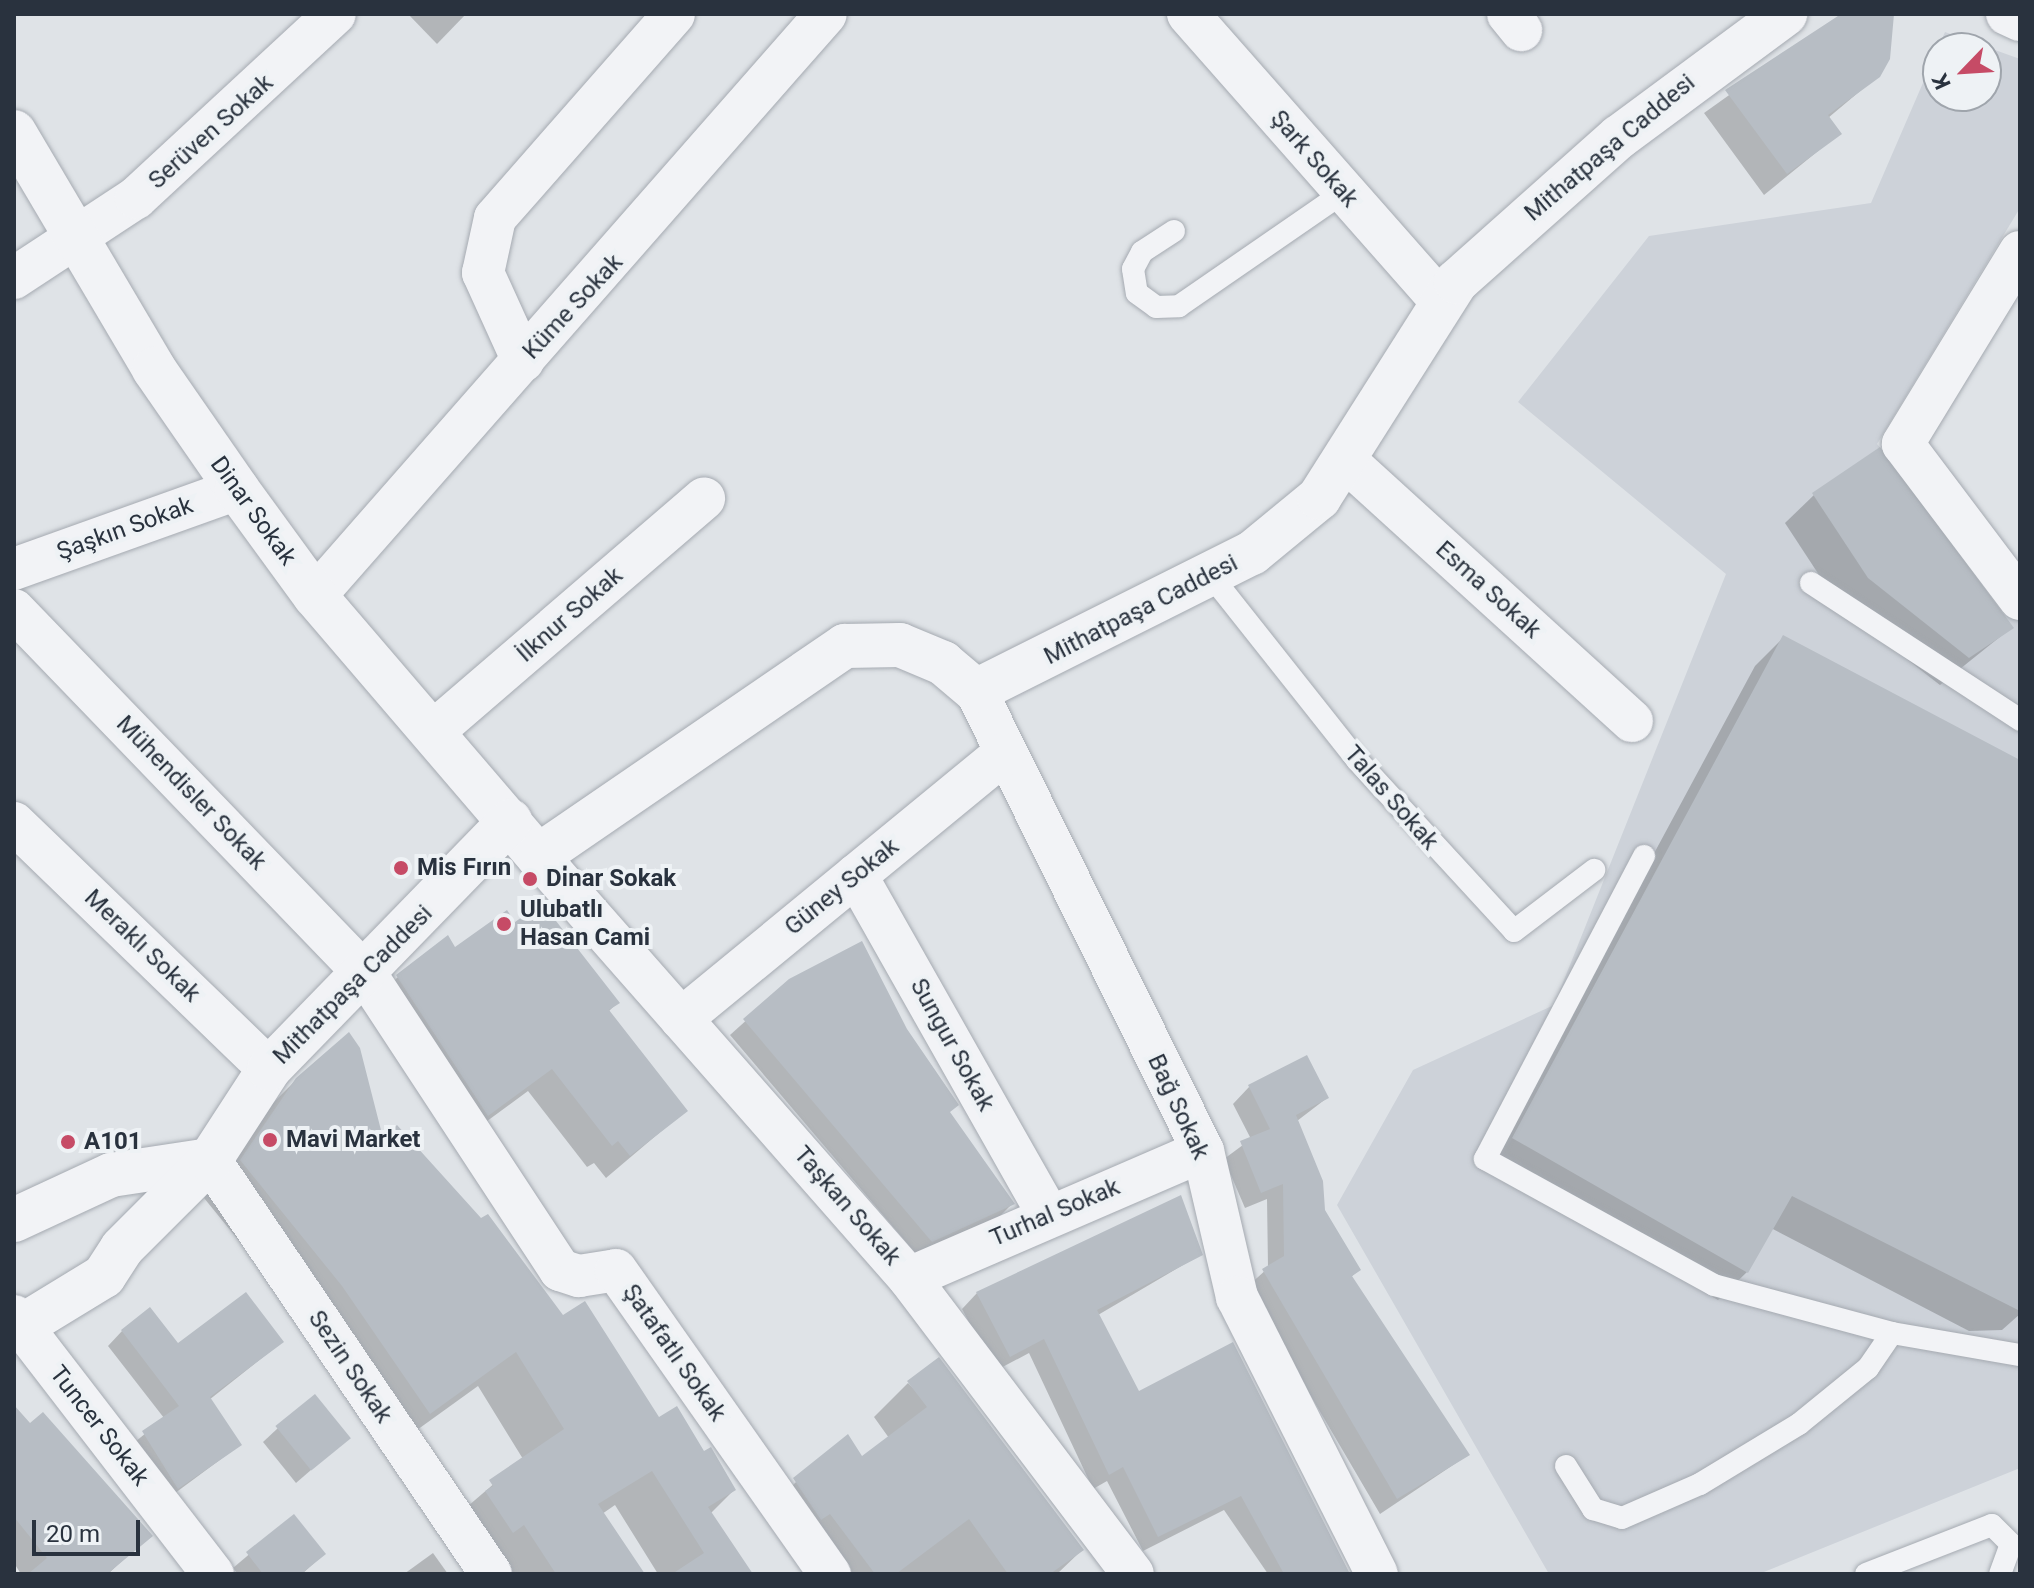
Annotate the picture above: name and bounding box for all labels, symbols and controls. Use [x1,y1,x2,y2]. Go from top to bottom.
north arrow [1922,32,2002,112]
street label: Mithatpaşa Caddesi [1519,68,1701,228]
street label: Serüven Sokak [143,69,279,195]
text: K [1927,70,1956,93]
street label: Şark Sokak [1264,105,1364,213]
street label: Küme Sokak [517,249,629,365]
street label: Dinar Sokak [204,451,302,571]
street label: Şaşkın Sokak [53,491,197,567]
street label: Esma Sokak [1430,535,1546,645]
street label: Mithatpaşa Caddesi [1039,549,1243,671]
street label: İlknur Sokak [511,561,629,669]
street label: Mühendisler Sokak [110,710,272,876]
street label: Talas Sokak [1338,740,1444,856]
street label: Güney Sokak [779,832,905,942]
place label: Mis Fırın [417,854,511,882]
marker: Mis Fırın [392,859,410,877]
place label: Di̇nar Sokak [546,865,676,893]
marker: Di̇nar Sokak [521,870,539,888]
street label: Meraklı Sokak [78,884,206,1008]
place label: Ulubatlı Hasan Cami [520,896,650,952]
street label: Mithatpaşa Caddesi [267,899,439,1071]
marker: Ulubatlı Hasan Cami [495,915,513,933]
street label: Sungur Sokak [904,974,1000,1116]
street label: Bağ Sokak [1141,1050,1215,1164]
place label: Mavi Market [286,1126,420,1154]
place label: A101 [84,1128,141,1156]
marker: Mavi Market [261,1131,279,1149]
marker: A101 [59,1133,77,1151]
street label: Taşkan Sokak [788,1141,906,1271]
street label: Turhal Sokak [986,1173,1124,1253]
street label: Şatafatlı Sokak [616,1279,732,1427]
street label: Sezin Sokak [302,1305,398,1429]
street label: Tuncer Sokak [43,1360,155,1492]
scale bar [36,1504,144,1554]
text: 20 m [46,1520,100,1548]

